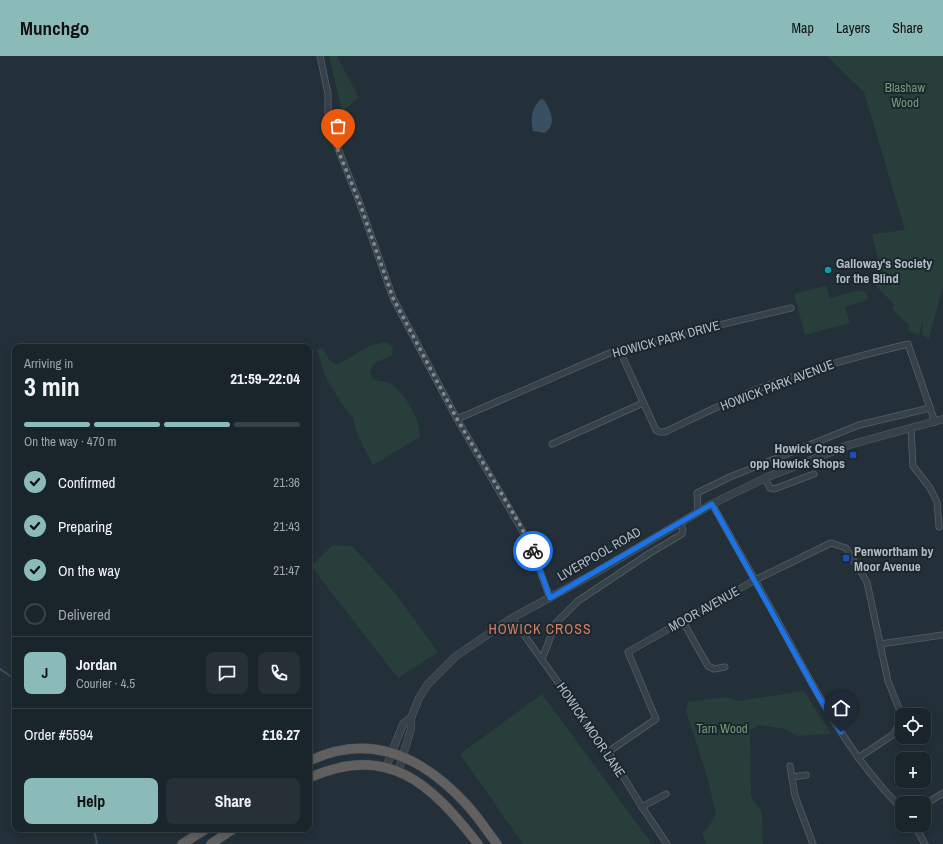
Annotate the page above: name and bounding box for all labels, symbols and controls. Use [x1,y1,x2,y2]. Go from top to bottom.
text: Munchgo [20,15,89,41]
text: Map [792,19,814,37]
text: Layers [836,19,870,37]
text: Share [892,19,923,37]
park label: Blashaw Wood [885,79,925,111]
pin [321,109,355,150]
icon: bag [327,115,349,137]
place label: Galloway's Society for the Blind [836,255,932,287]
marker: Galloway's Society for the Blind [823,265,833,275]
street label: HOWICK PARK DRIVE [610,316,722,362]
text: Arriving in [24,355,73,372]
street label: HOWICK PARK AVENUE [718,355,836,415]
text: 21:59–22:04 [230,368,300,389]
text: 3 min [24,369,80,404]
text: On the way · 470 m [24,433,116,450]
place label: Howick Cross opp Howick Shops [750,440,845,472]
marker: Howick Cross opp Howick Shops [848,450,858,460]
icon: check [24,471,46,493]
text: Confirmed [58,472,115,493]
text: 21:36 [273,474,300,491]
icon: check [24,515,46,537]
text: Preparing [58,516,112,537]
text: 21:43 [273,518,300,535]
street label: LIVERPOOL ROAD [554,523,644,585]
courier [513,531,553,571]
icon: bike [522,540,544,562]
place label: Penwortham by Moor Avenue [854,543,933,575]
marker: Penwortham by Moor Avenue [841,553,851,563]
icon: check [24,559,46,581]
text: On the way [58,560,120,581]
text: 21:47 [273,562,300,579]
street label: MOOR AVENUE [666,583,742,635]
text: Delivered [58,604,111,625]
district label: HOWICK CROSS [488,620,592,638]
button: chat [206,652,248,694]
button: phone [258,652,300,694]
text: Jordan [76,654,117,675]
text: J [42,662,48,683]
text: Courier · 4.5 [76,675,135,692]
street label: HOWICK MOOR LANE [553,679,629,781]
pin [824,691,858,732]
icon: home [830,697,852,719]
map controls [895,708,931,832]
button: locate [895,708,931,744]
park label: Tarn Wood [696,720,748,737]
text: Order #5594 [24,724,93,745]
text: £16.27 [262,724,300,745]
button: + [895,752,931,788]
button: Help [24,778,158,824]
button: Share [166,778,300,824]
button: − [895,796,931,832]

